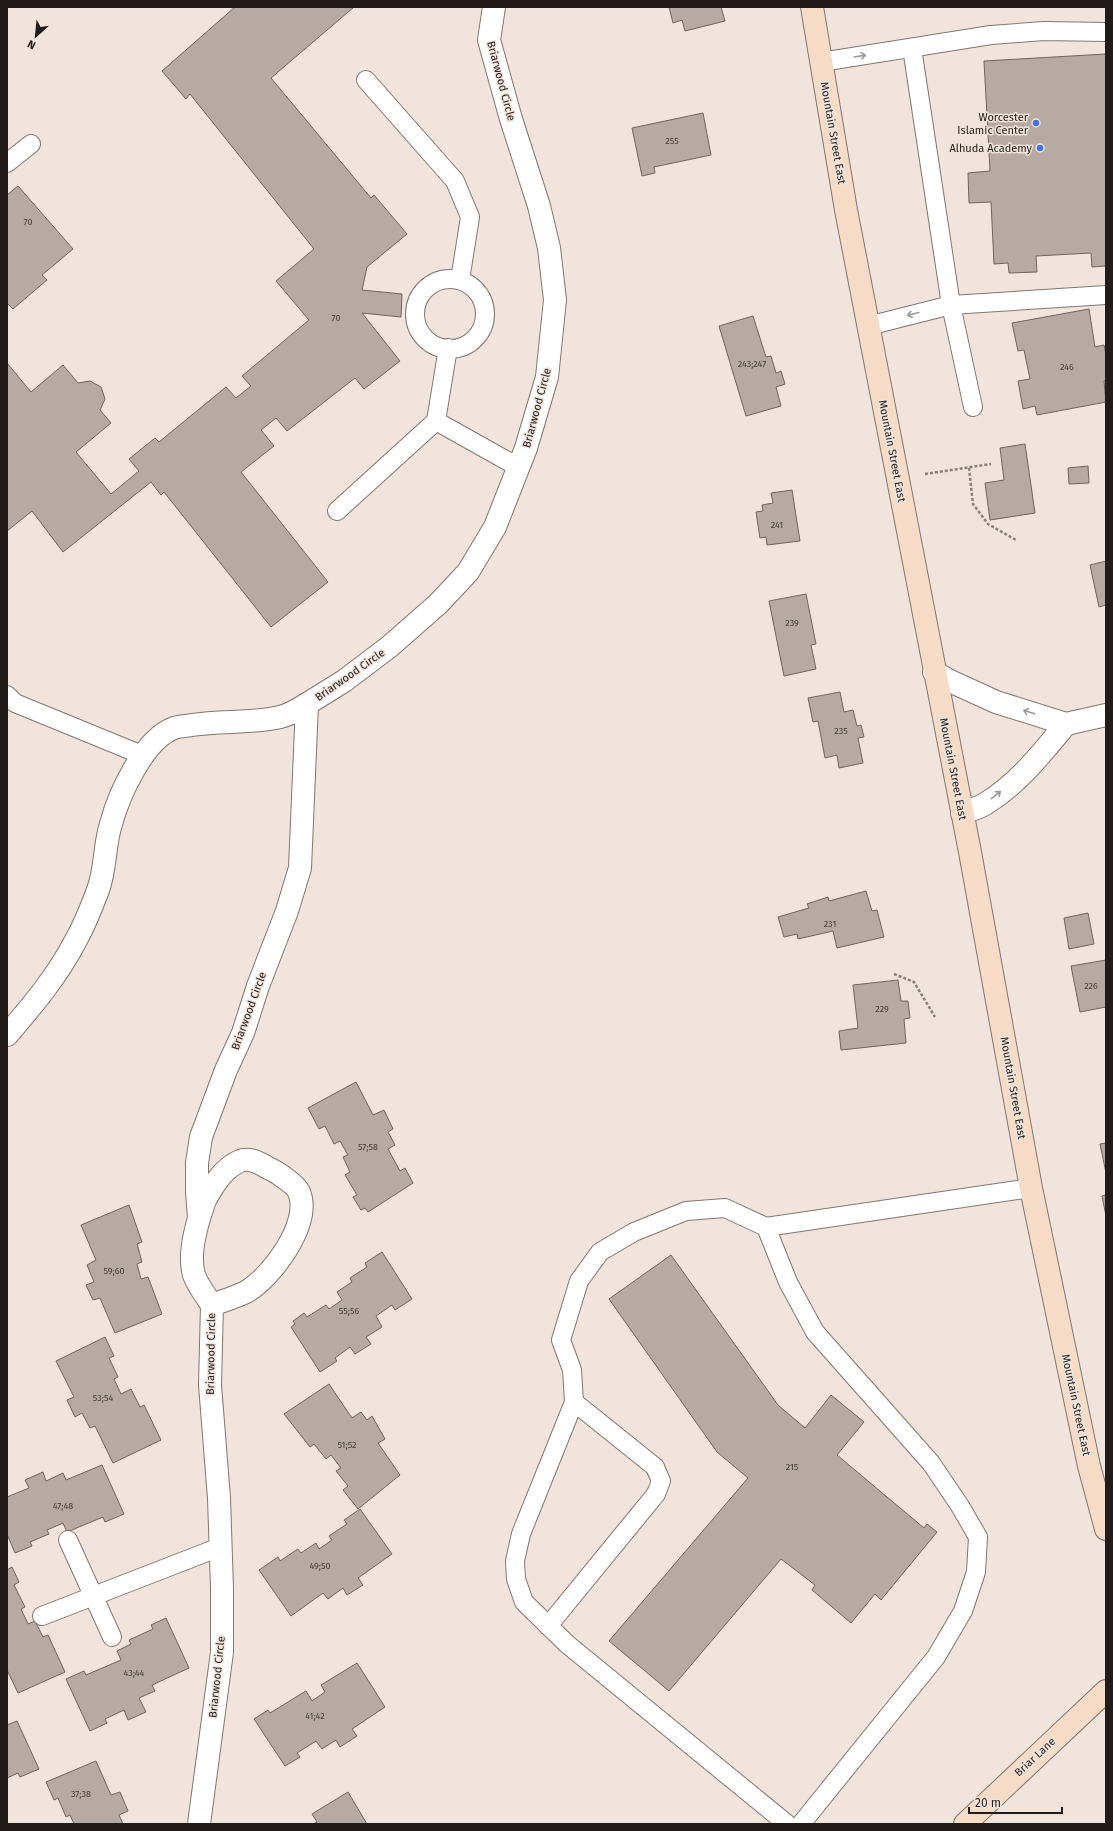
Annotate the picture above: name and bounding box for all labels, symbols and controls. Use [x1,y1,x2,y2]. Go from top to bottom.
north arrow [16,16,56,56]
text: N [25,37,38,52]
street label: Briarwood Circle [484,40,518,122]
one-way arrow [853,52,866,60]
street label: Mountain Street East [818,81,848,185]
place label: Worcester Islamic Center [957,111,1029,137]
marker: Worcester Islamic Center [1031,118,1041,128]
house number: 255 [665,136,679,146]
place label: Alhuda Academy [949,142,1033,155]
marker: Alhuda Academy [1035,143,1045,153]
house number: 70 [24,217,32,227]
one-way arrow [907,311,920,318]
house number: 70 [332,313,340,323]
house number: 243;247 [738,359,766,369]
house number: 246 [1060,362,1074,372]
street label: Briarwood Circle [520,367,554,449]
street label: Mountain Street East [876,399,908,503]
house number: 241 [771,520,783,530]
house number: 239 [785,618,799,628]
street label: Briarwood Circle [313,646,387,704]
one-way arrow [1023,708,1036,715]
street label: Mountain Street East [937,717,969,821]
house number: 235 [834,726,848,736]
one-way arrow [991,791,1002,800]
house number: 231 [824,919,836,929]
street label: Briarwood Circle [229,970,269,1052]
house number: 226 [1084,981,1098,991]
house number: 229 [875,1004,889,1014]
street label: Mountain Street East [998,1036,1028,1140]
house number: 57;58 [358,1142,378,1152]
house number: 59;60 [103,1266,125,1276]
house number: 55;56 [339,1306,359,1316]
street label: Briarwood Circle [204,1313,218,1395]
street label: Mountain Street East [1059,1353,1093,1457]
house number: 53;54 [93,1393,113,1403]
house number: 51;52 [338,1440,357,1450]
house number: 215 [786,1462,799,1472]
house number: 47;48 [53,1501,73,1511]
house number: 49;50 [309,1561,331,1571]
street label: Briarwood Circle [206,1635,228,1719]
house number: 43;44 [124,1668,145,1678]
house number: 41;42 [305,1711,325,1721]
street label: Briar Lane [1012,1735,1058,1779]
house number: 37;38 [71,1789,91,1799]
scale bar [969,1789,1062,1815]
text: 20 m [975,1796,1001,1810]

